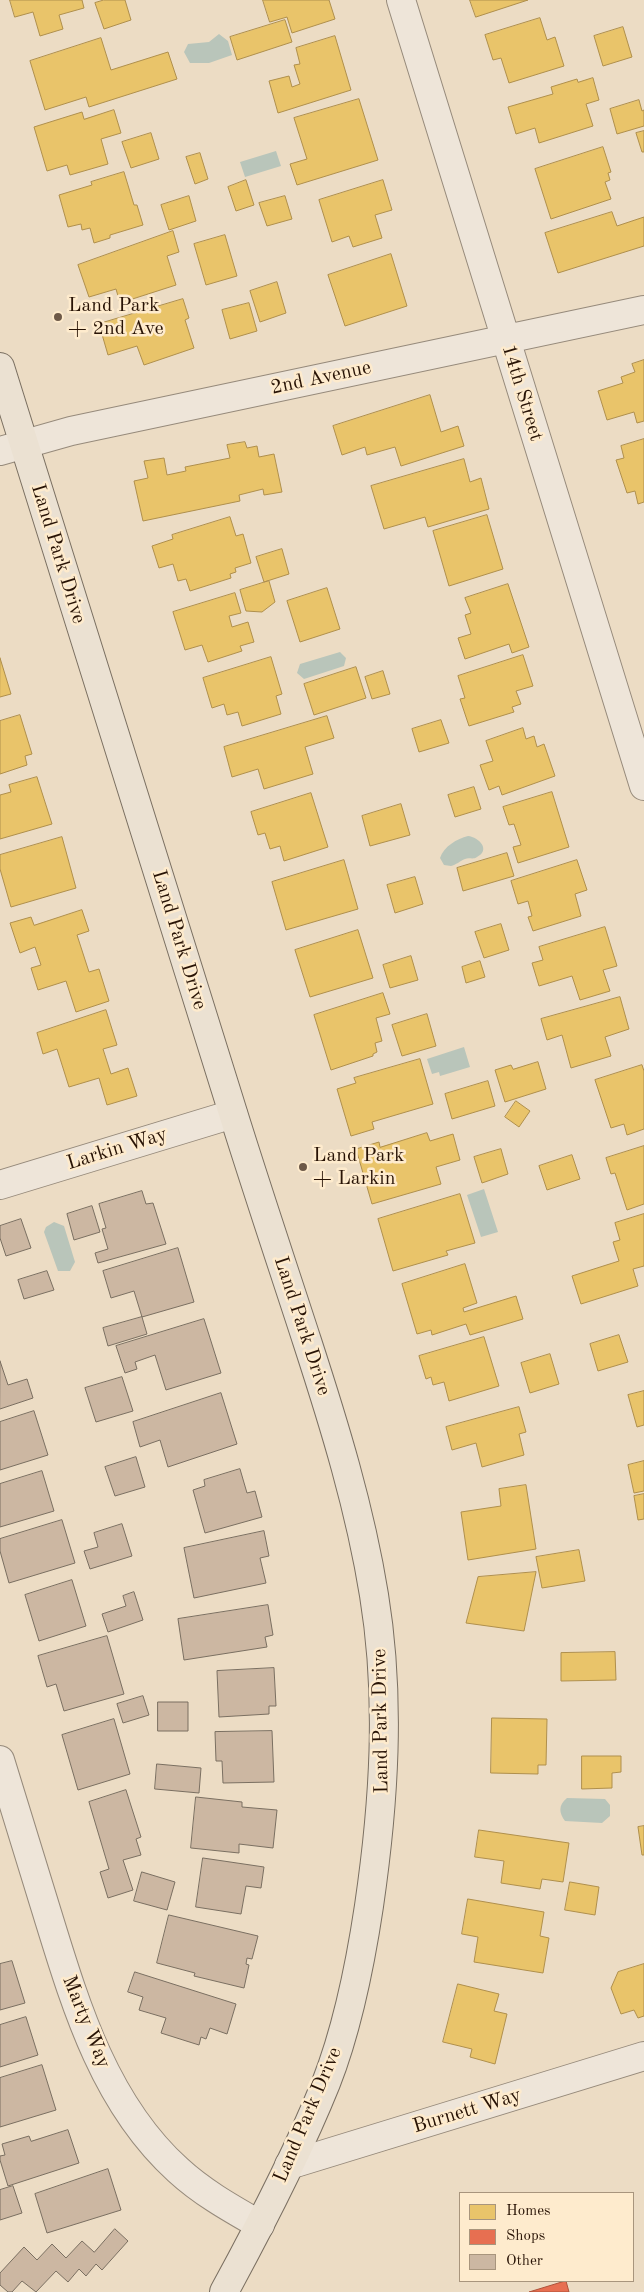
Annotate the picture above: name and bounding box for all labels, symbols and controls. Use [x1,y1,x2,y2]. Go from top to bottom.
place label: Land Park + 2nd Ave [68,294,164,341]
marker: Land Park + 2nd Ave [52,311,64,323]
street label: 14th Street [496,342,548,444]
street label: 2nd Avenue [269,356,373,400]
street label: Land Park Drive [25,481,91,627]
street label: Land Park Drive [146,867,212,1013]
street label: Larkin Way [64,1122,170,1176]
place label: Land Park + Larkin [313,1144,404,1191]
marker: Land Park + Larkin [297,1161,309,1173]
street label: Land Park Drive [268,1253,336,1399]
street label: Land Park Drive [368,1648,394,1794]
street label: Marty Way [57,1972,115,2072]
street label: Land Park Drive [269,2044,347,2186]
street label: Burnett Way [410,2083,524,2139]
legend [459,2192,634,2282]
text: Homes [506,2204,551,2219]
text: Shops [506,2229,545,2244]
text: Other [506,2254,543,2269]

